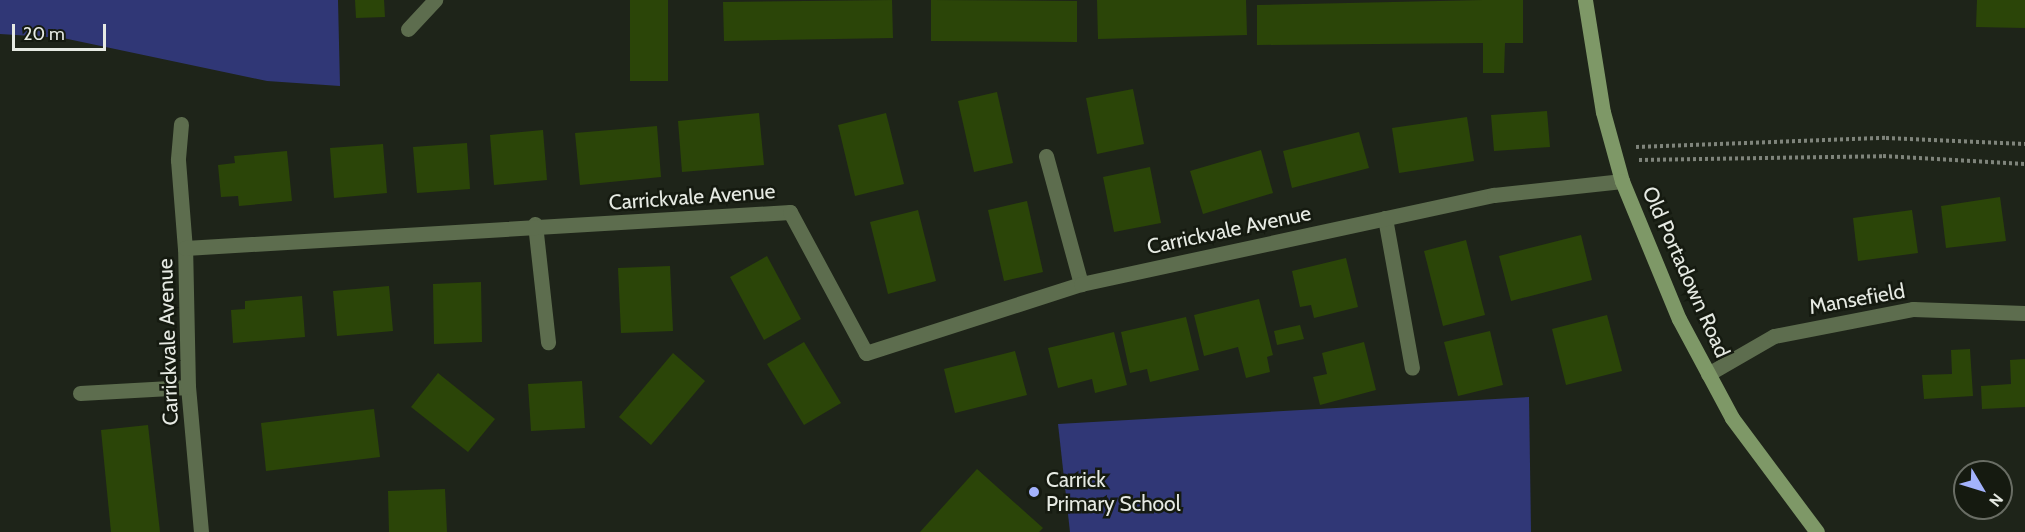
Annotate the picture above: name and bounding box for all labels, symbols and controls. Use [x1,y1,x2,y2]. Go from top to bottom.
scale bar [15,12,110,50]
text: 20 m [23,23,65,45]
street label: Carrickvale Avenue [608,179,776,215]
street label: Old Portadown Road [1637,183,1735,361]
street label: Carrickvale Avenue [1145,200,1313,260]
street label: Carrickvale Avenue [152,258,184,426]
street label: Mansefield [1807,278,1907,320]
north arrow [1953,460,2013,520]
place label: Carrick Primary School [1046,467,1181,517]
marker: Carrick Primary School [1027,485,1041,499]
text: N [1985,490,2007,510]

